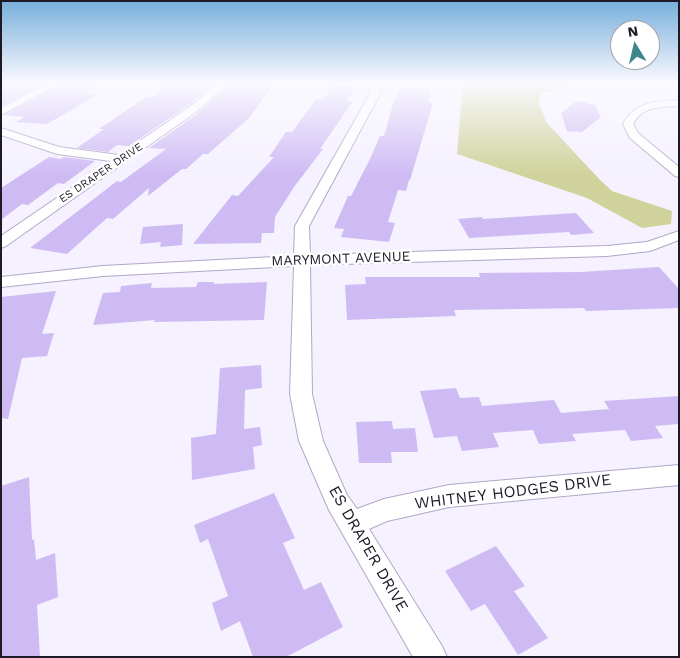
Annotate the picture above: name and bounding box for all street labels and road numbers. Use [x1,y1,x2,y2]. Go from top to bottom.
street label: ES DRAPER DRIVE [57,140,145,206]
street label: MARYMONT AVENUE [271,248,411,270]
street label: WHITNEY HODGES DRIVE [413,470,613,514]
street label: ES DRAPER DRIVE [324,483,412,615]

